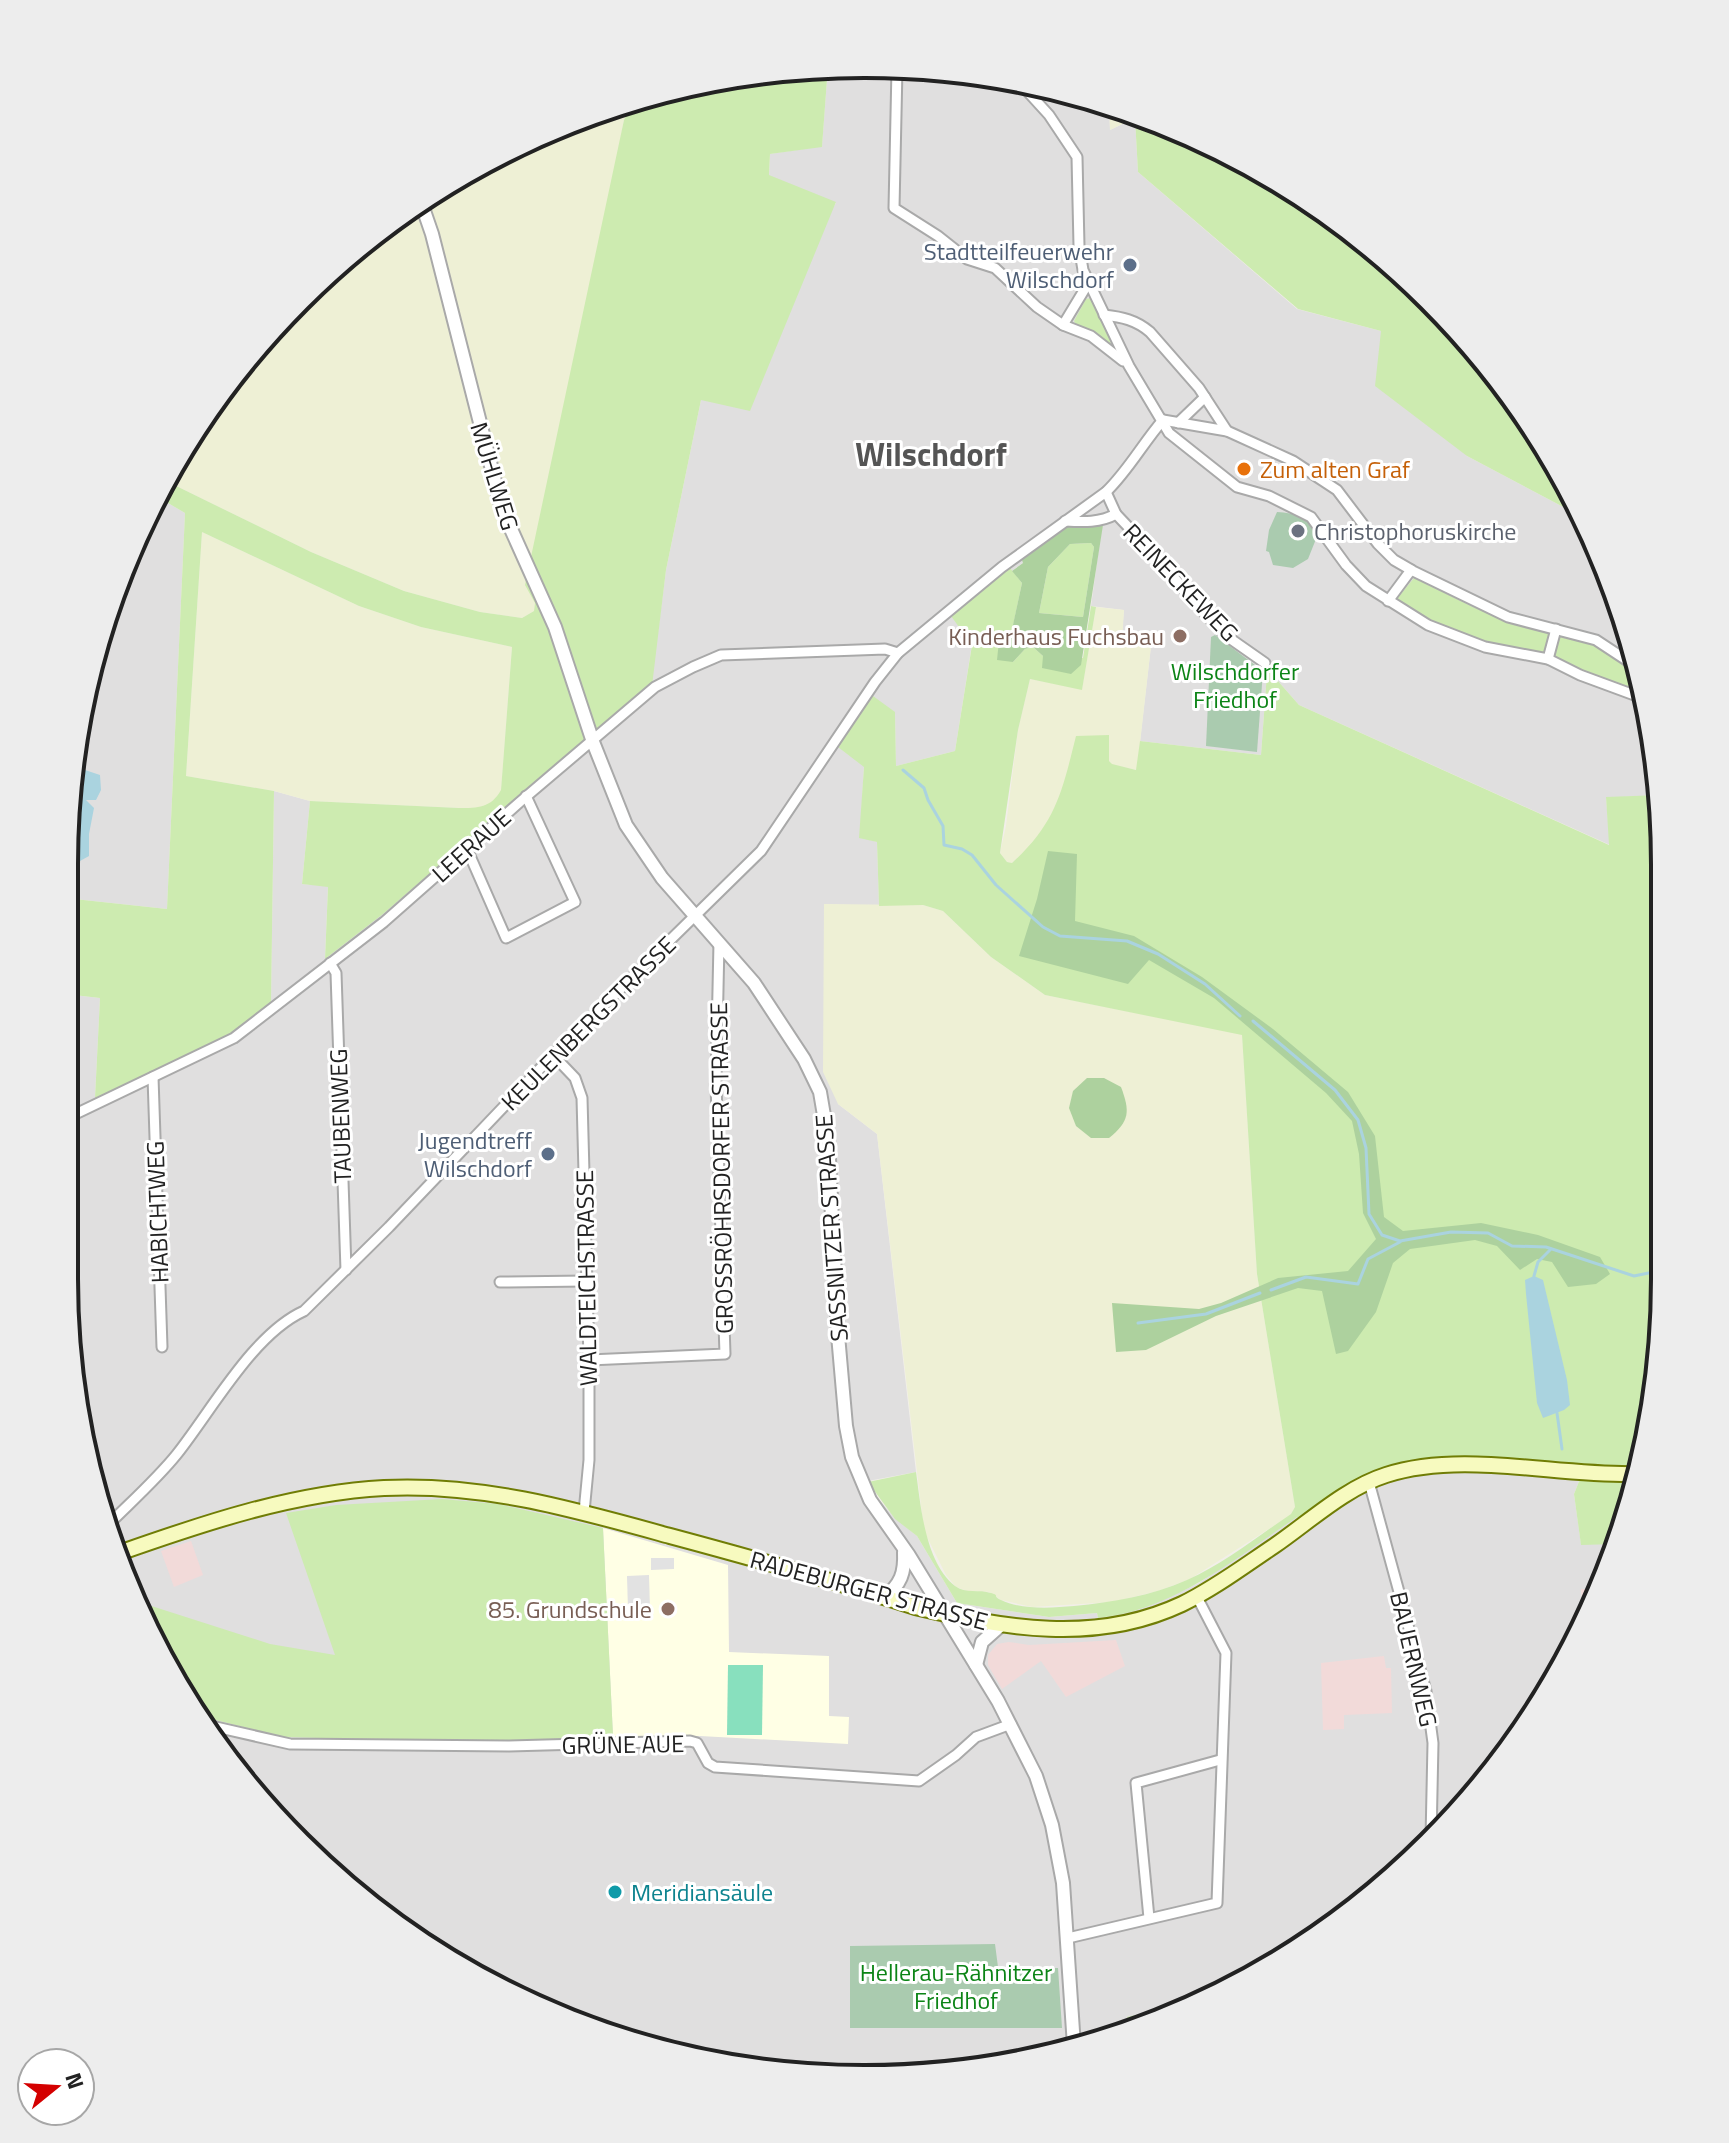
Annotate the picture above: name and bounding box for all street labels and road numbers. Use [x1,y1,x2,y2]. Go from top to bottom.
street label: MÜHLWEG [462,417,528,535]
street label: REINECKEWEG [1115,515,1247,649]
street label: LEERAUE [423,800,519,890]
street label: KEULENBERGSTRASSE [492,927,684,1119]
street label: GROSSRÖHRSDORFER STRASSE [700,1002,742,1334]
street label: TAUBENWEG [320,1048,360,1184]
street label: SASSNITZER STRASSE [805,1113,857,1343]
street label: HABICHTWEG [137,1140,177,1284]
street label: WALDTEICHSTRASSE [566,1170,606,1386]
street label: RADEBURGER STRASSE [746,1541,992,1639]
street label: BAUERNWEG [1381,1588,1447,1730]
street label: GRÜNE AUE [561,1725,685,1763]

